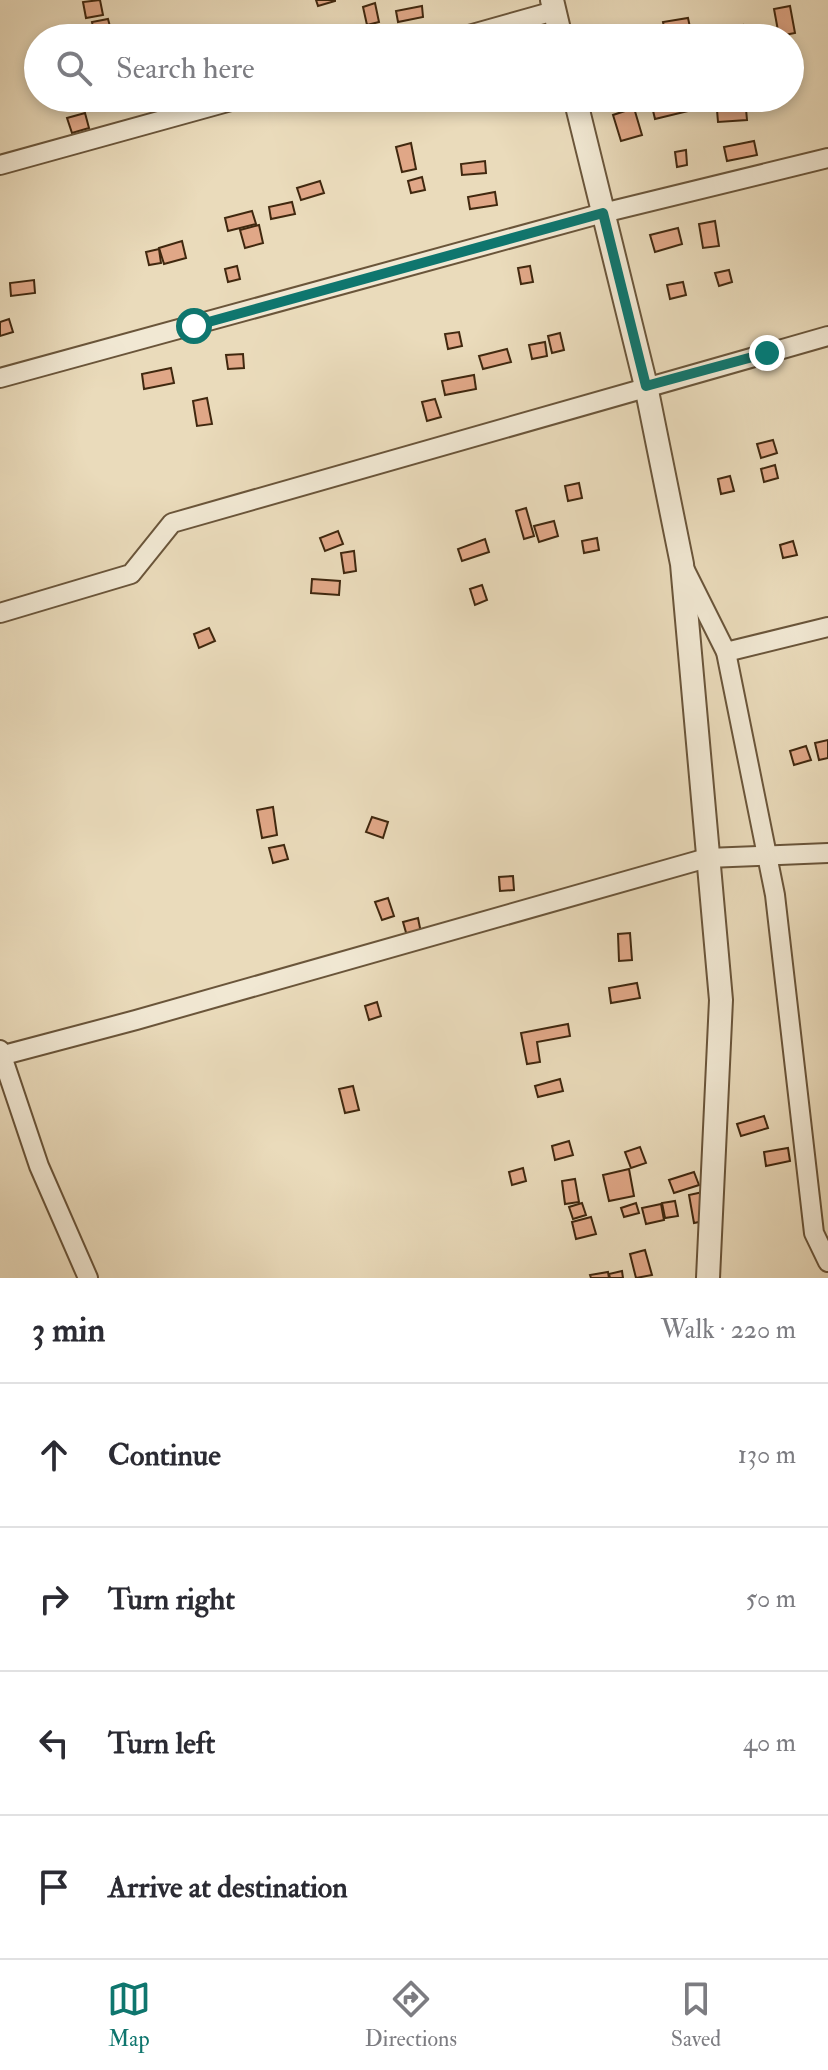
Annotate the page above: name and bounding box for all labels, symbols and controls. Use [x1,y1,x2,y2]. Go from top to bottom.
search box [24,24,804,112]
icon: search [52,46,96,90]
text: Search here [116,50,255,87]
route start [176,308,212,344]
route end [749,335,785,371]
text: 3 min [32,1309,105,1352]
text: Walk · 220 m [661,1314,796,1346]
icon: ahead [32,1433,76,1477]
text: Continue [108,1437,221,1474]
text: 130 m [738,1439,796,1471]
icon: right [32,1577,76,1621]
text: Turn right [108,1581,235,1618]
text: 50 m [746,1583,796,1615]
icon: left [32,1721,76,1765]
text: Turn left [108,1725,215,1762]
text: 40 m [743,1727,796,1759]
icon: arrive [32,1865,76,1909]
text: Arrive at destination [108,1869,348,1906]
tab: Map [107,1977,151,2053]
tab: Directions [365,1977,457,2053]
tab: Saved [671,1977,721,2053]

